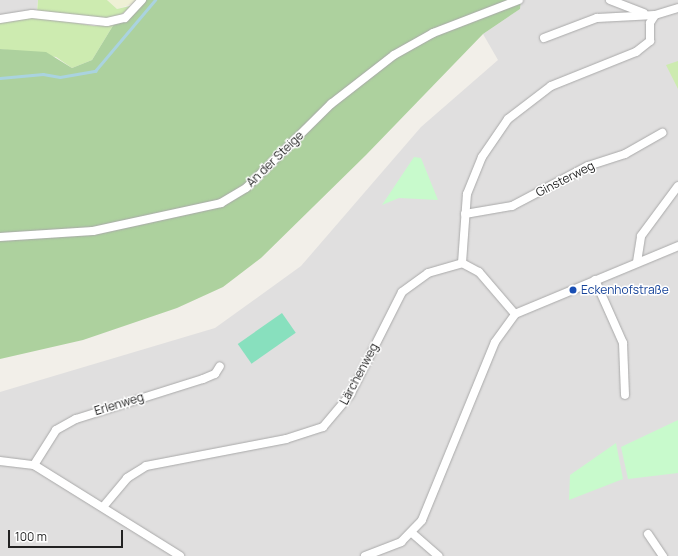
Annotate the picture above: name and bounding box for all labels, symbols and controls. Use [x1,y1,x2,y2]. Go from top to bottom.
street label: An der Steige [243,128,307,190]
street label: Ginsterweg [533,158,597,200]
place label: Eckenhofstraße [581,283,669,297]
marker: Eckenhofstraße [568,285,578,295]
street label: Lärchenweg [337,341,381,407]
street label: Erlenweg [93,390,145,418]
scale bar [10,522,125,548]
text: 100 m [15,528,47,545]

